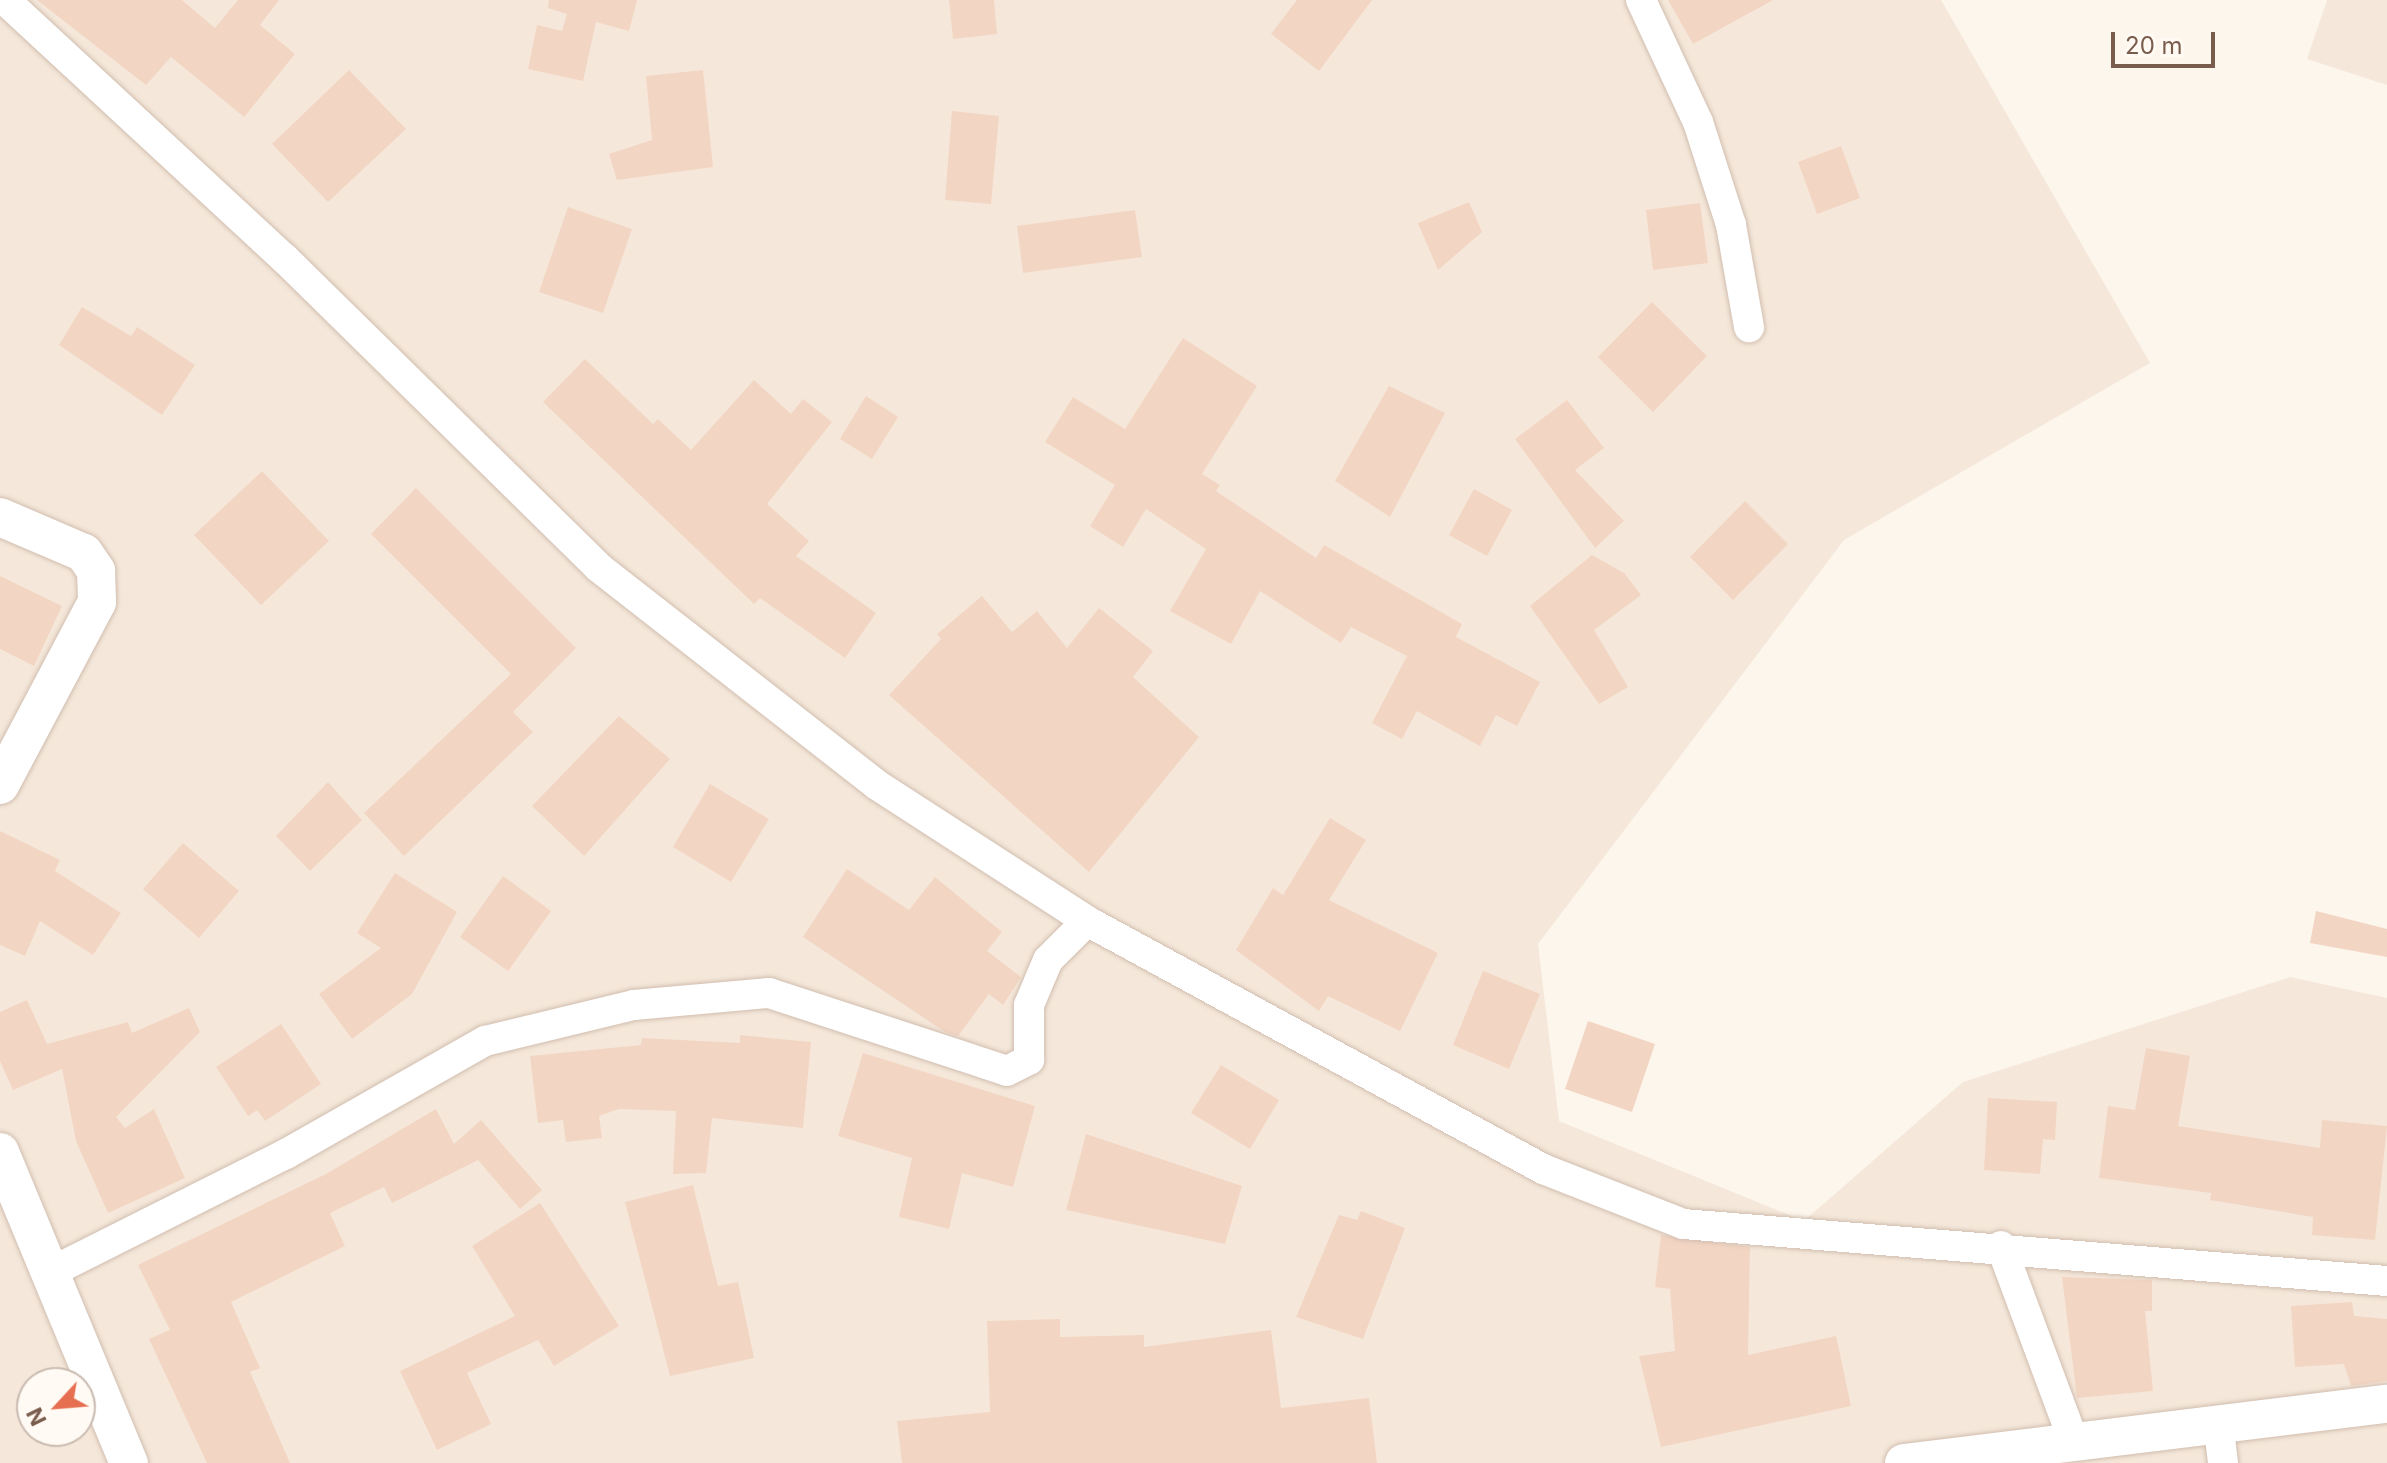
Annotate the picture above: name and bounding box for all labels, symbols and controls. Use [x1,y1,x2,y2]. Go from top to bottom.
scale bar [2115,16,2219,66]
text: 20 m [2125,31,2183,60]
north arrow [16,1367,96,1447]
text: N [21,1403,52,1430]

